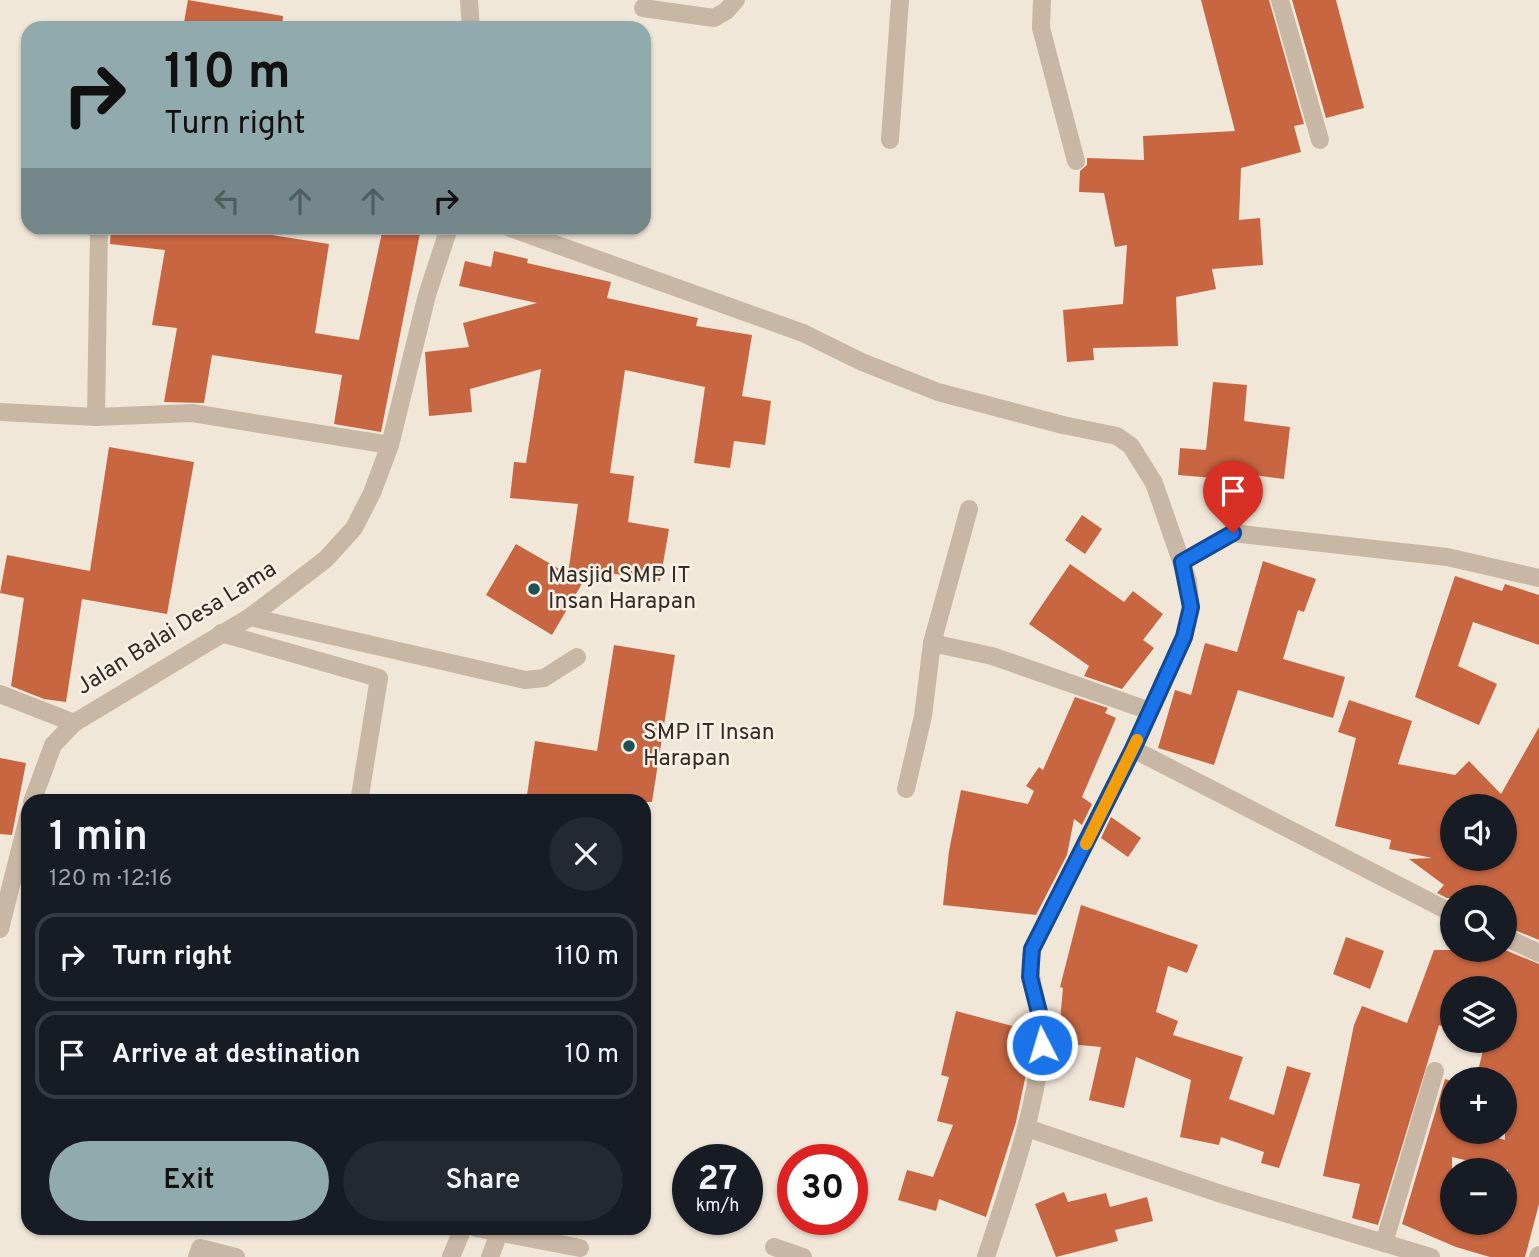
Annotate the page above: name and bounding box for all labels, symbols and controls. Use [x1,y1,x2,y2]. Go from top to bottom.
text: 110 m [164,44,291,106]
icon: right [49,49,140,140]
text: Turn right [164,105,306,145]
icon: left [208,182,246,220]
icon: ahead [281,182,319,220]
icon: ahead [354,182,392,220]
icon: right [427,182,465,220]
pin [1203,461,1263,533]
icon: arrive [1214,472,1252,510]
street label: Jalan Balai Desa Lama [71,556,283,702]
place label: Masjid SMP IT Insan Harapan [548,562,696,617]
marker: Masjid SMP IT Insan Harapan [526,581,542,597]
place label: SMP IT Insan Harapan [643,719,775,774]
marker: SMP IT Insan Harapan [621,738,637,754]
map controls [1440,794,1517,1235]
button: sound [1440,794,1517,871]
text: 1 min [49,812,148,865]
button: close [549,817,623,891]
text: 120 m · 12:16 [49,865,172,894]
button: search [1440,885,1517,962]
icon: right [53,938,91,976]
text: Turn right [112,941,232,974]
text: 110 m [555,941,619,974]
button: layers [1440,976,1517,1053]
position arrow [1005,1008,1079,1082]
icon: arrive [53,1036,91,1074]
text: Arrive at destination [112,1039,360,1072]
text: 10 m [564,1039,619,1072]
button: + [1440,1067,1517,1144]
button: Exit [49,1141,329,1221]
button: Share [343,1141,623,1221]
speed limit sign: 30 [777,1144,868,1235]
text: 27 [698,1158,737,1202]
button: − [1440,1158,1517,1235]
text: km/h [696,1195,739,1218]

